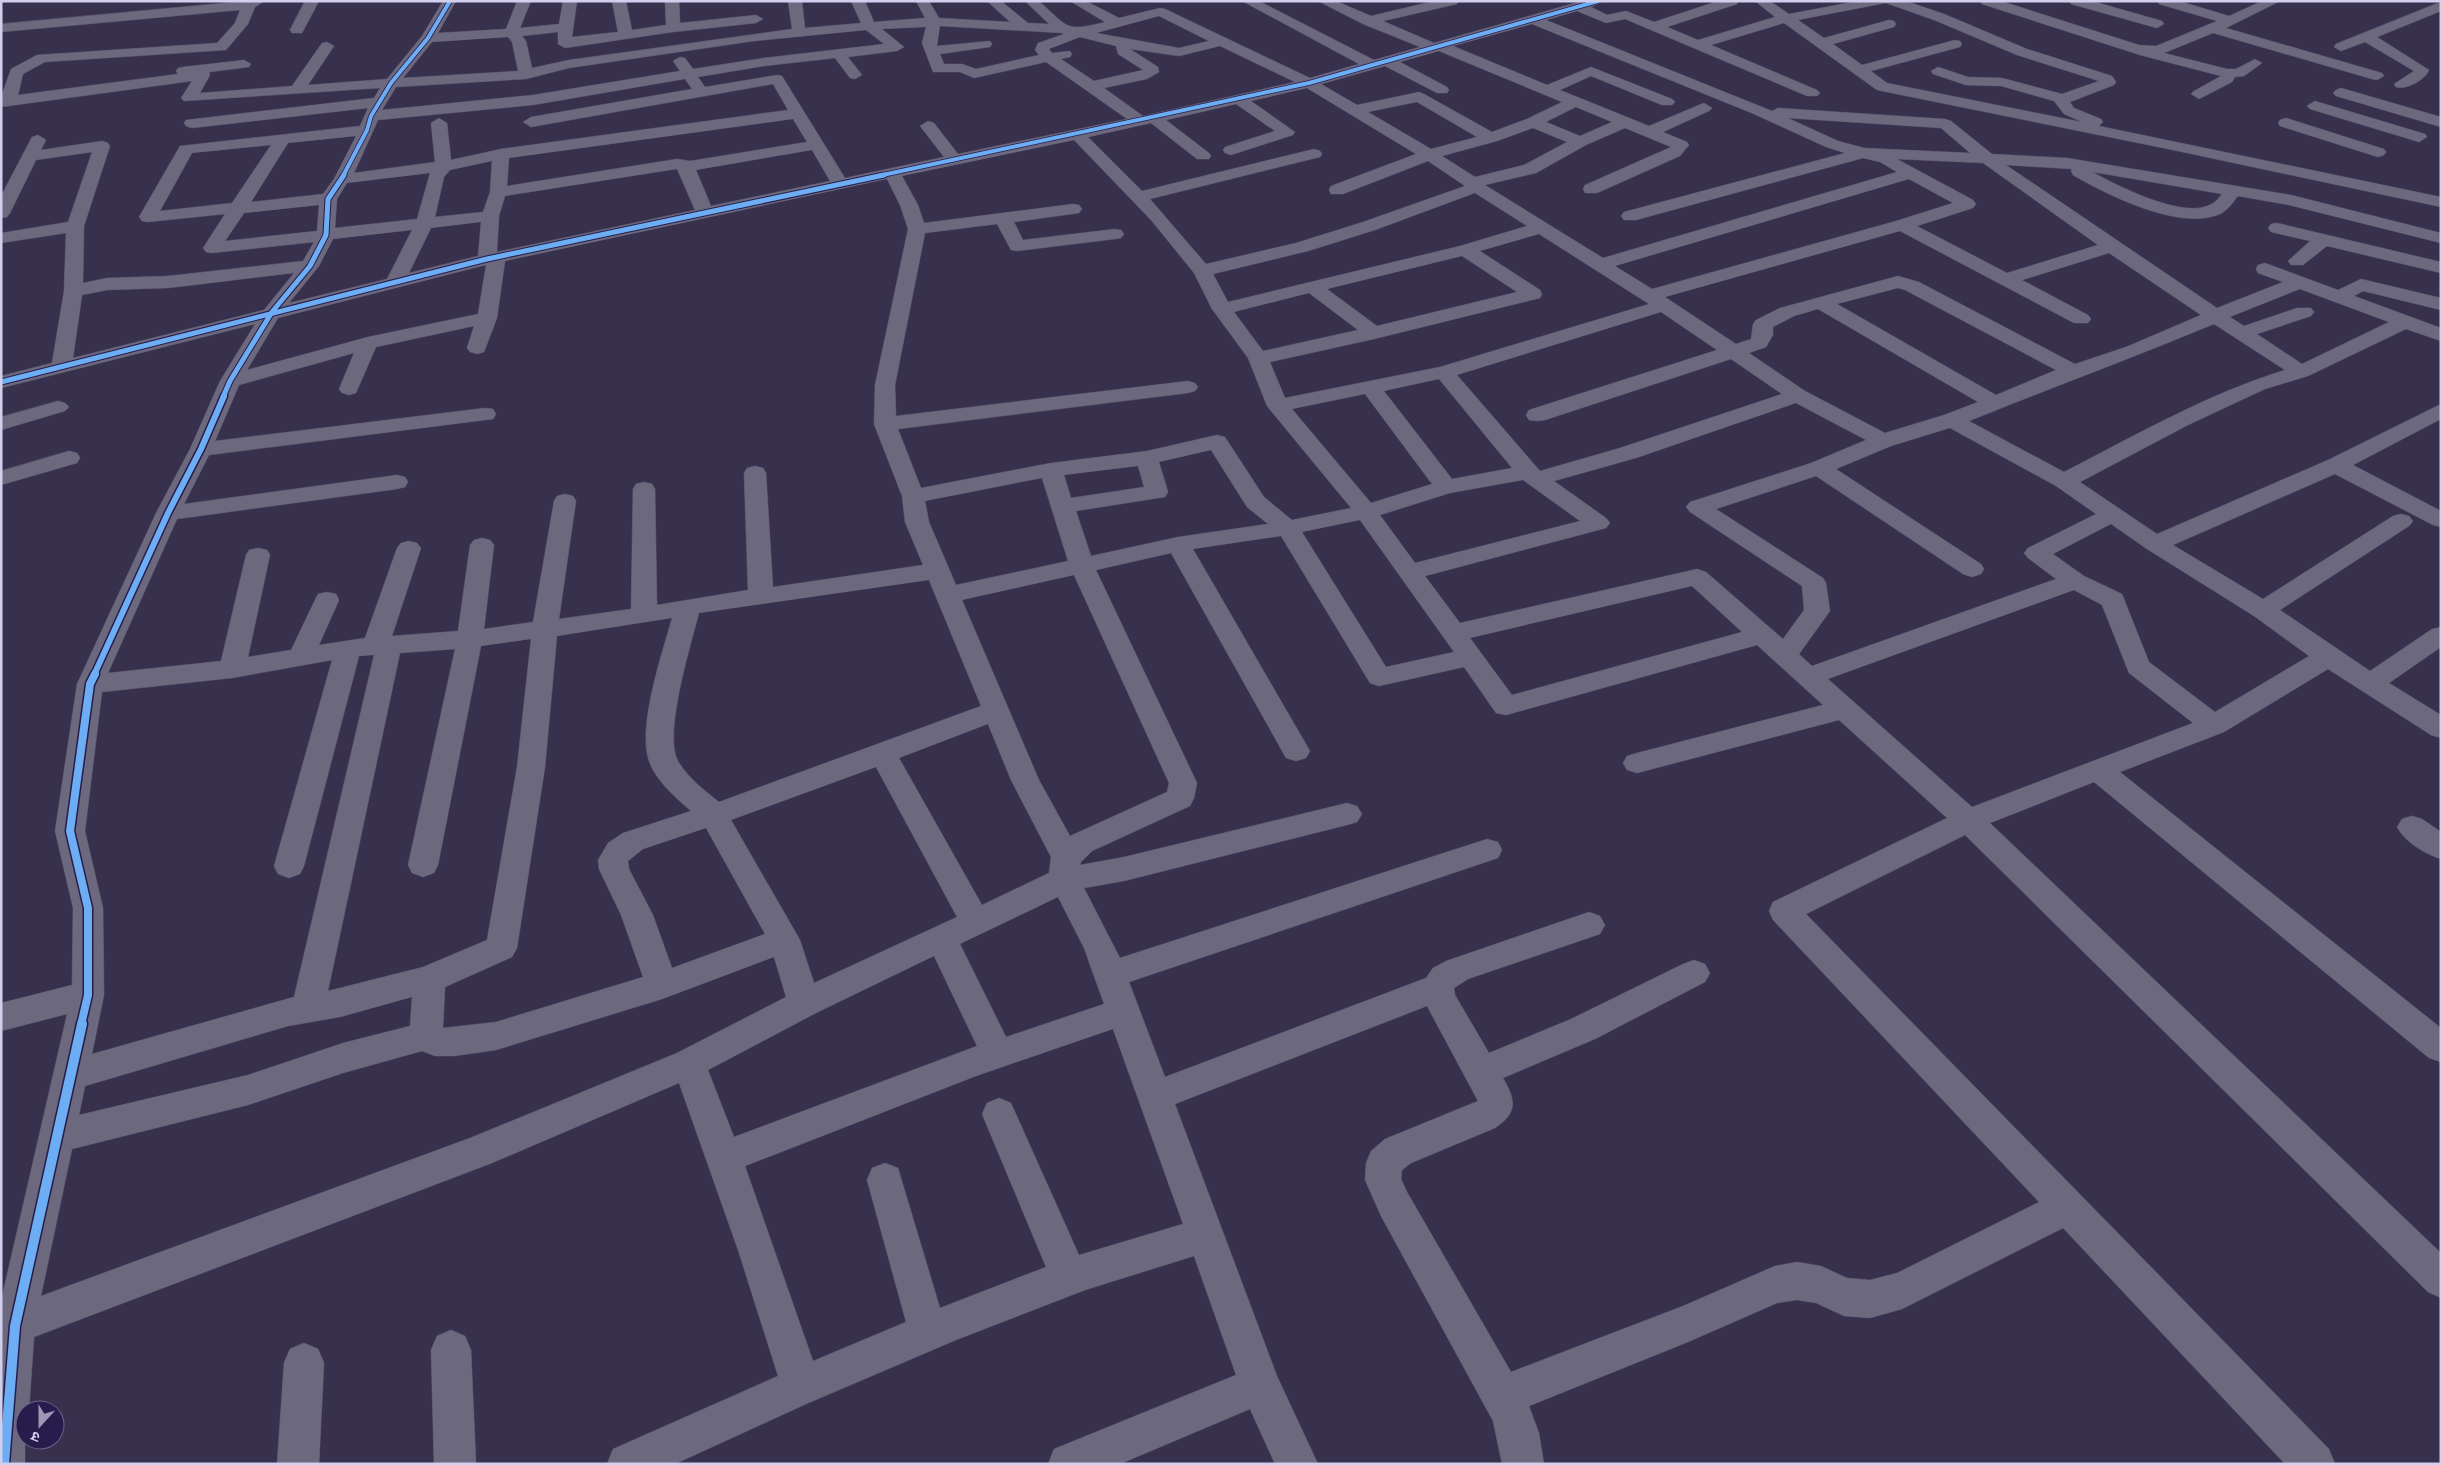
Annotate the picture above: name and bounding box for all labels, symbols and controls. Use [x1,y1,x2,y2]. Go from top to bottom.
north arrow [15,1400,65,1450]
text: उ [28,1428,42,1446]

